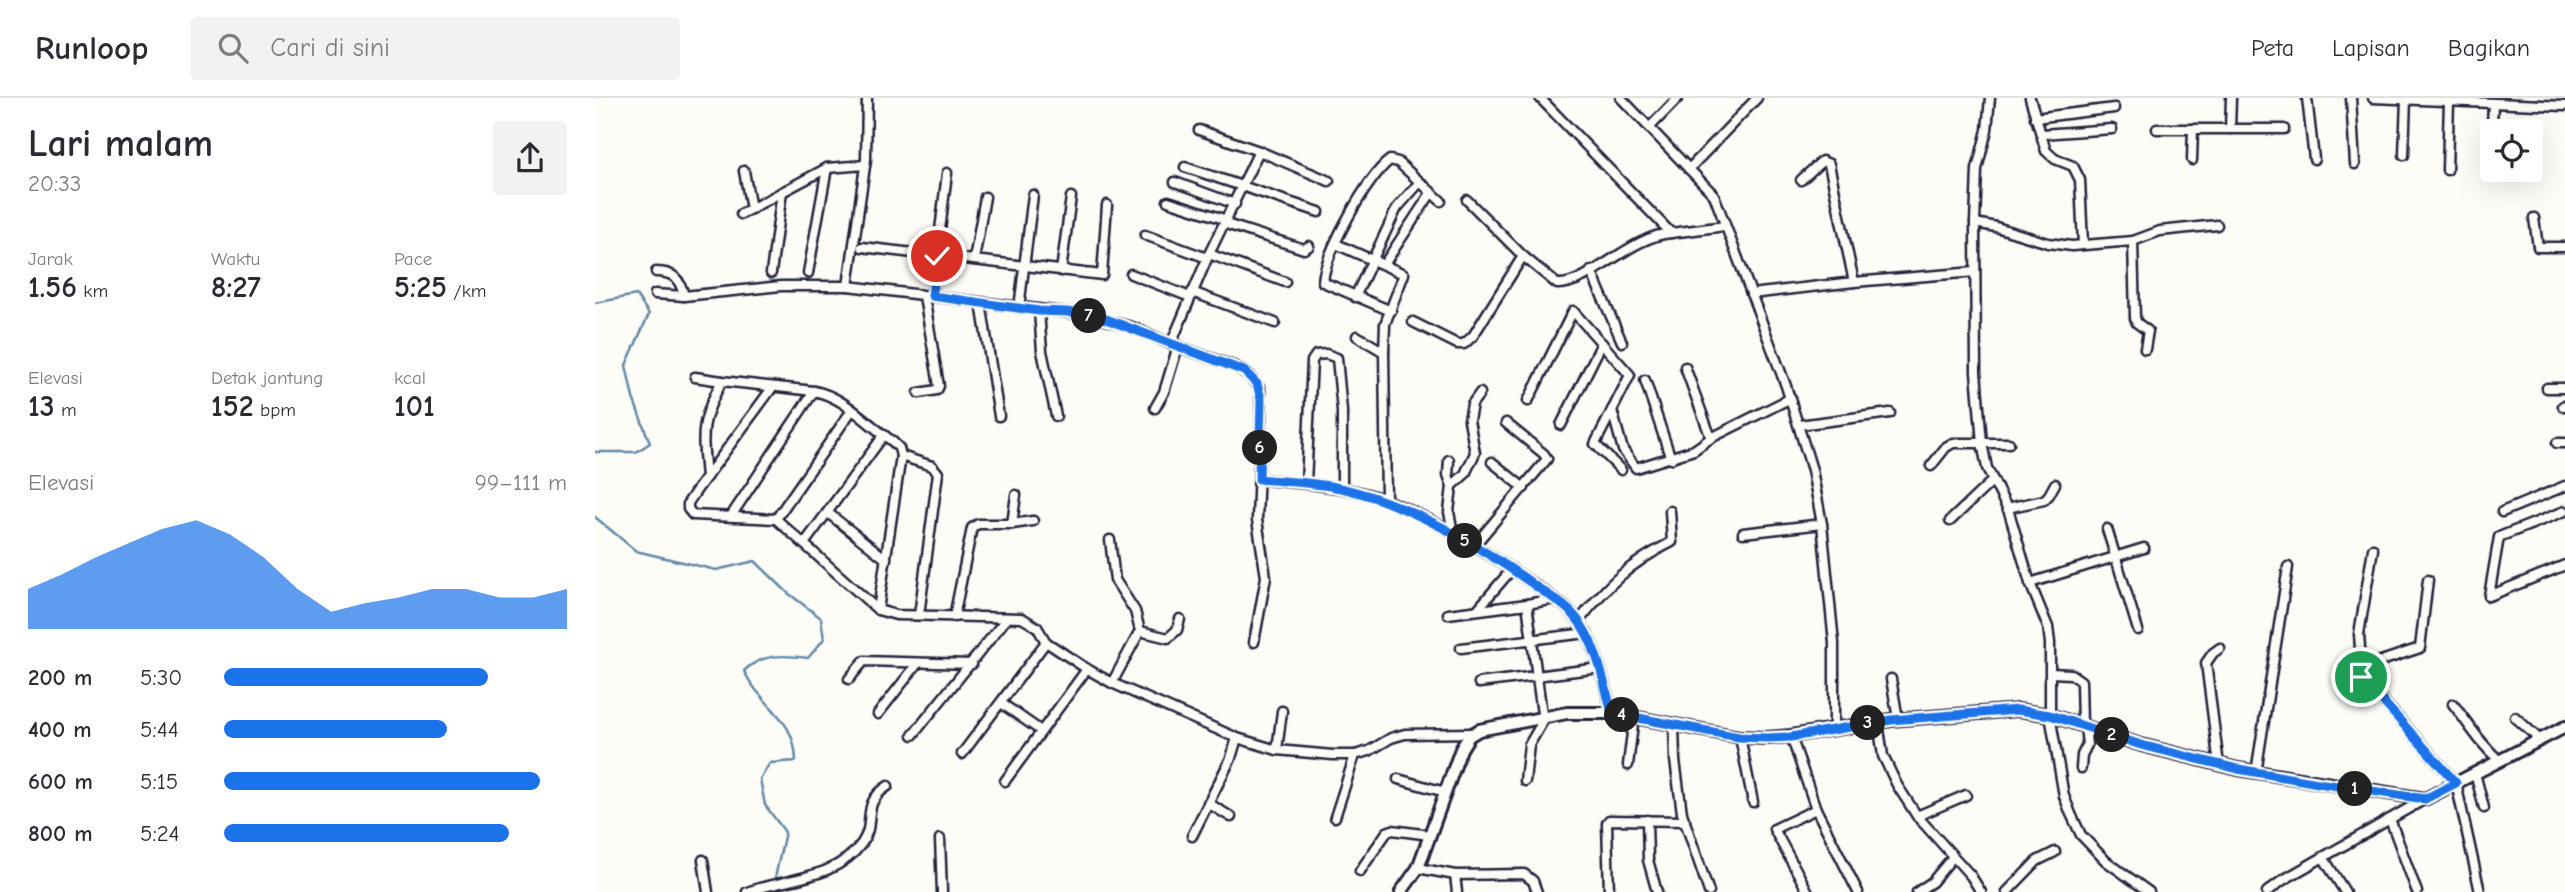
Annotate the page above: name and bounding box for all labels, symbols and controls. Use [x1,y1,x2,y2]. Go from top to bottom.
search box [190,17,680,80]
text: Runloop [35,29,148,67]
icon: search [214,29,252,67]
text: Cari di sini [270,33,390,63]
text: Peta [2251,34,2294,62]
text: Lapisan [2332,34,2410,62]
text: Bagikan [2448,34,2530,62]
map controls [2480,119,2543,182]
button: locate [2480,119,2543,182]
button: share [493,121,567,195]
text: Lari malam [28,122,213,166]
text: 20:33 [28,170,81,197]
pin [907,226,967,286]
icon: check [918,237,956,275]
text: Jarak [28,248,73,270]
text: Waktu [211,248,260,270]
text: Pace [394,248,432,270]
text: 1.56 [28,270,77,305]
text: 8:27 [211,270,261,305]
text: 5:25 [394,270,447,305]
text: km [77,280,108,302]
text: /km [447,280,487,302]
pin: 7 [1071,298,1107,333]
text: 7 [1084,304,1093,326]
text: Elevasi [28,367,83,389]
text: Detak jantung [211,367,323,389]
text: kcal [394,367,426,389]
text: 13 [28,389,55,424]
text: 152 [211,389,254,424]
text: 101 [394,389,435,424]
text: m [55,399,77,421]
text: bpm [254,399,296,421]
pin: 6 [1243,430,1277,466]
text: 6 [1255,436,1264,458]
text: Elevasi [28,469,94,496]
text: 99–111 m [475,469,567,496]
pin: 5 [1447,524,1483,558]
text: 5 [1459,529,1470,551]
pin [2331,647,2391,707]
icon: arrive [2342,658,2380,696]
text: 200 m [28,664,92,691]
text: 5:30 [140,664,182,691]
pin: 4 [1605,698,1639,732]
text: 4 [1617,703,1626,725]
pin: 3 [1851,706,1885,740]
text: 3 [1863,711,1872,733]
text: 400 m [28,716,92,743]
text: 5:44 [140,716,179,743]
pin: 2 [2095,718,2129,752]
text: 2 [2107,723,2116,745]
text: 600 m [28,768,93,795]
text: 5:15 [140,768,178,795]
pin: 1 [2337,772,2373,806]
text: 1 [2351,777,2358,799]
text: 800 m [28,820,93,847]
text: 5:24 [140,820,180,847]

